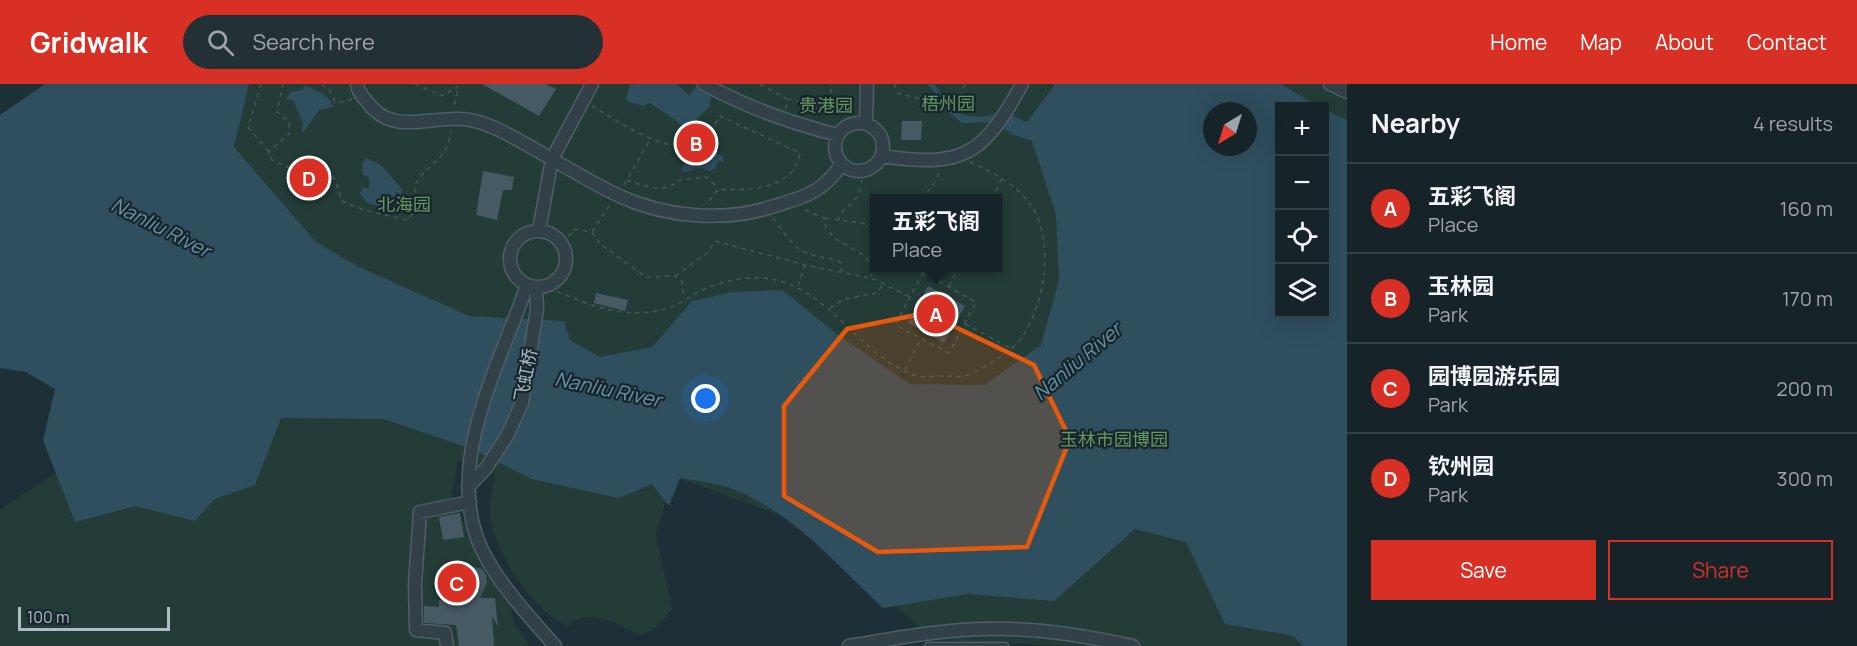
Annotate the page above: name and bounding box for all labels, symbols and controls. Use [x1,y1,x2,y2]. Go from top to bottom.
search box [183,15,603,69]
text: Gridwalk [30,23,147,61]
icon: search [204,26,237,59]
text: Search here [252,27,375,57]
text: Home [1490,28,1547,56]
text: Map [1580,28,1622,56]
text: About [1655,28,1714,56]
text: Contact [1747,28,1827,56]
park label: 梧州园 [921,91,975,115]
park label: 贵港园 [799,93,853,117]
north arrow [1203,102,1257,156]
map controls [1275,102,1329,318]
button: + [1275,102,1329,156]
text: Nearby [1371,105,1460,141]
text: 4 results [1753,110,1833,137]
pin: B [676,120,716,166]
pin: D [290,156,328,200]
button: − [1275,156,1329,210]
text: 五彩飞阁 [1428,181,1516,211]
water label: Nanliu River [107,190,218,265]
park label: 北海园 [377,192,431,216]
popup [870,194,1002,272]
text: A [1384,195,1397,222]
text: 160 m [1780,195,1833,222]
text: 五彩飞阁 [892,206,980,236]
button: locate [1275,210,1329,264]
text: Place [1428,211,1478,238]
text: Place [892,236,942,263]
button: layers [1275,264,1329,318]
text: 玉林园 [1428,271,1494,301]
text: B [1384,285,1397,312]
text: 170 m [1782,285,1833,312]
pin: A [916,292,956,336]
text: Park [1428,301,1468,328]
water label: Nanliu River [1027,314,1129,406]
street label: 飞虹桥 [508,346,542,404]
text: 园博园游乐园 [1428,361,1560,391]
water label: Nanliu River [552,365,666,414]
text: C [1383,375,1398,402]
text: 200 m [1776,375,1833,402]
your location [691,384,720,413]
text: Park [1428,391,1468,418]
park label: 玉林市园博园 [1060,427,1168,451]
text: 钦州园 [1428,451,1494,481]
text: D [1383,465,1398,492]
text: 300 m [1777,465,1833,492]
text: Park [1428,481,1468,508]
button: Save [1371,540,1596,600]
button: Share [1608,540,1833,600]
pin: C [438,560,476,606]
scale bar [18,604,170,632]
text: 100 m [27,606,70,628]

